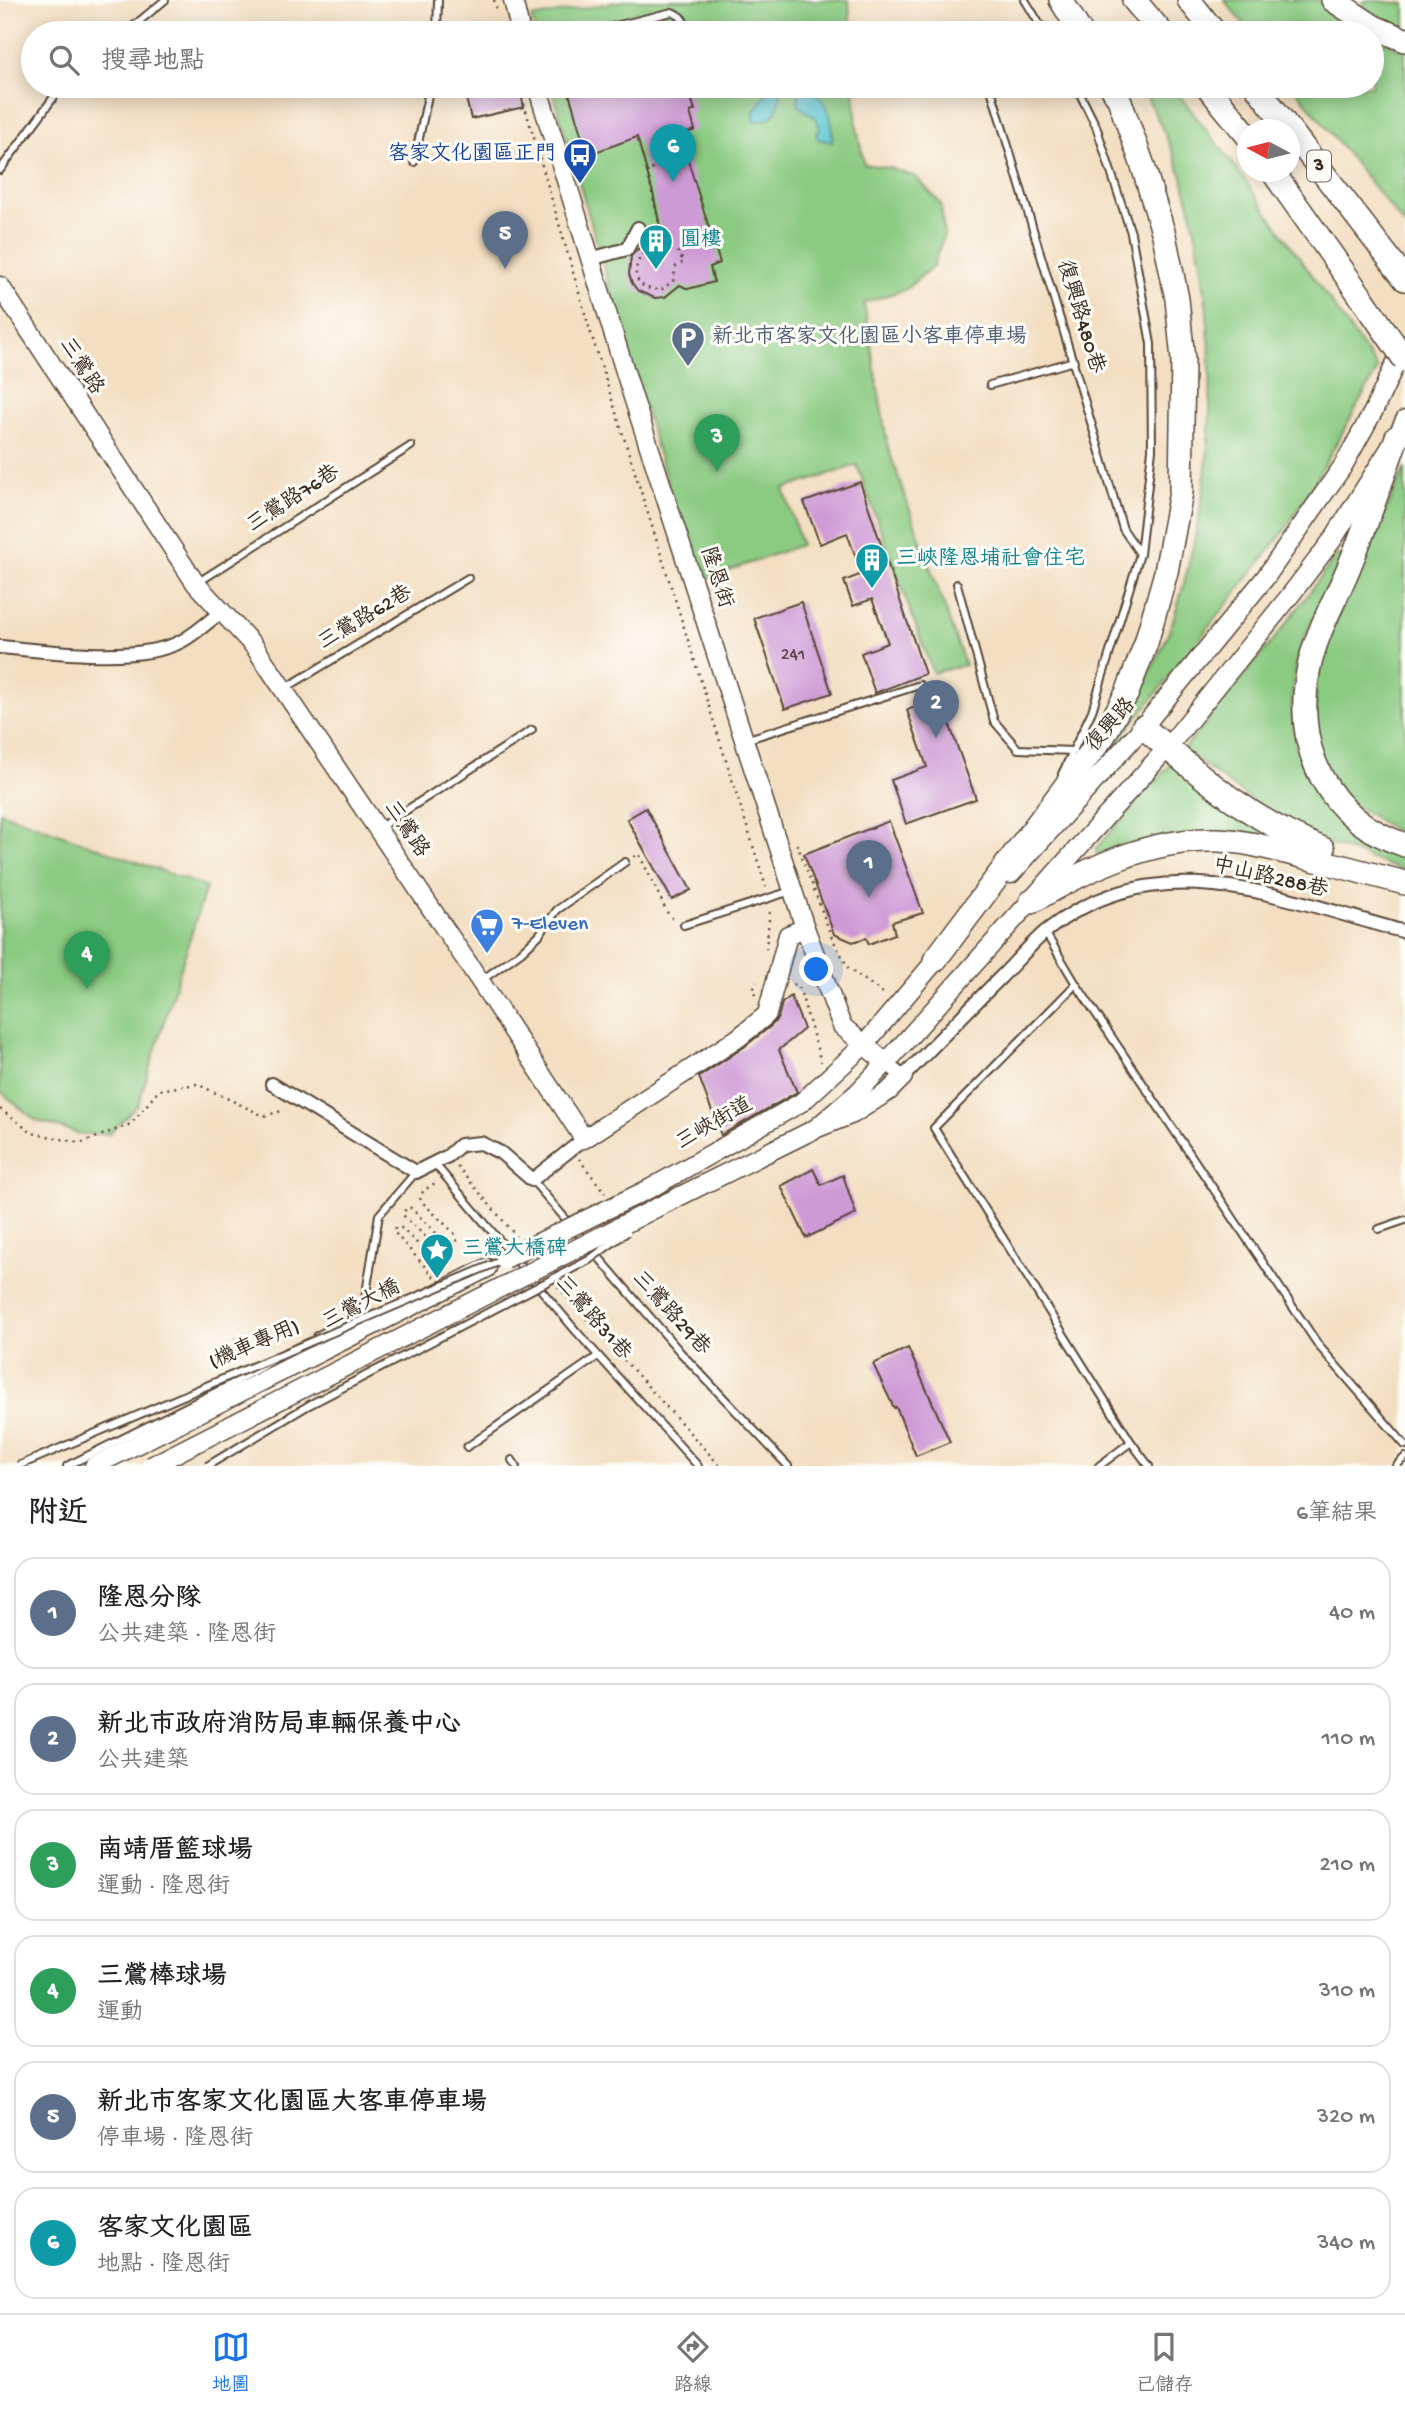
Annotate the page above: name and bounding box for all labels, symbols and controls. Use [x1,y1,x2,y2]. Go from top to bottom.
search box [21,21,1384,98]
icon: search [45,41,83,79]
text: 搜尋地點 [101,48,205,79]
north arrow [1237,119,1300,182]
pin: 6 [650,124,696,182]
bus stop icon: 客家文化園區正門 [561,136,599,185]
place label: 客家文化園區正門 [388,142,556,168]
road number: 3 [1307,150,1331,182]
pin: 5 [482,211,528,269]
building icon: 圓樓 [637,222,675,271]
place label: 圓樓 [680,227,722,254]
street label: 復興路480巷 [1050,257,1110,377]
parking icon: 新北市客家文化園區小客車停車場 [669,319,707,368]
place label: 新北市客家文化園區小客車停車場 [712,324,1027,351]
street label: 三鶯路 [52,333,109,400]
pin: 3 [694,414,740,472]
street label: 三鶯路76巷 [242,459,345,539]
building icon: 三峽隆恩埔社會住宅 [853,541,891,590]
street label: 隆恩街 [693,544,739,612]
place label: 三峽隆恩埔社會住宅 [896,546,1085,573]
street label: 三鶯路62巷 [314,580,417,657]
house number: 241 [781,645,805,666]
pin: 2 [913,680,959,738]
street label: 復興路 [1080,693,1142,758]
street label: 三鶯路 [377,796,435,863]
pin: 1 [846,840,892,898]
street label: 中山路288巷 [1210,852,1330,904]
supermarket icon: 7-Eleven [468,906,506,955]
place label: 7-Eleven [511,913,588,938]
pin: 4 [64,931,110,989]
your location [799,952,833,986]
street label: 三峽街道 [672,1092,758,1157]
place icon: 三鶯大橋碑 [418,1231,456,1280]
place label: 三鶯大橋碑 [462,1236,567,1263]
street label: 三鶯路29巷 [626,1265,716,1361]
street label: 三鶯路31巷 [549,1270,637,1366]
street label: 三鶯大橋 [318,1274,405,1336]
street label: (機車專用) [205,1314,304,1376]
text: 附近 [28,1498,88,1533]
text: 6筆結果 [1296,1501,1377,1528]
text: 隆恩分隊 [97,1585,201,1616]
text: 1 [48,1600,58,1627]
text: 40 m [1329,1600,1375,1627]
text: 公共建築 · 隆恩街 [97,1622,276,1649]
text: 新北市政府消防局車輛保養中心 [97,1711,461,1742]
text: 2 [47,1726,59,1753]
text: 110 m [1322,1726,1375,1753]
text: 公共建築 [97,1748,189,1775]
text: 南靖厝籃球場 [97,1837,253,1868]
text: 3 [47,1852,59,1879]
text: 210 m [1320,1852,1375,1879]
text: 運動 · 隆恩街 [97,1874,230,1901]
text: 三鶯棒球場 [97,1963,227,1994]
text: 4 [48,1978,58,2005]
text: 310 m [1319,1978,1375,2005]
text: 運動 [97,2000,143,2027]
text: 新北市客家文化園區大客車停車場 [97,2089,487,2120]
text: 5 [47,2104,59,2131]
text: 320 m [1317,2104,1375,2131]
text: 停車場 · 隆恩街 [97,2126,253,2153]
text: 客家文化園區 [97,2215,253,2246]
text: 6 [47,2230,59,2257]
text: 340 m [1317,2230,1375,2257]
text: 地點 · 隆恩街 [97,2252,230,2279]
tab: 地圖 [212,2328,250,2398]
tab: 路線 [674,2328,712,2398]
tab: 已儲存 [1136,2328,1193,2398]

